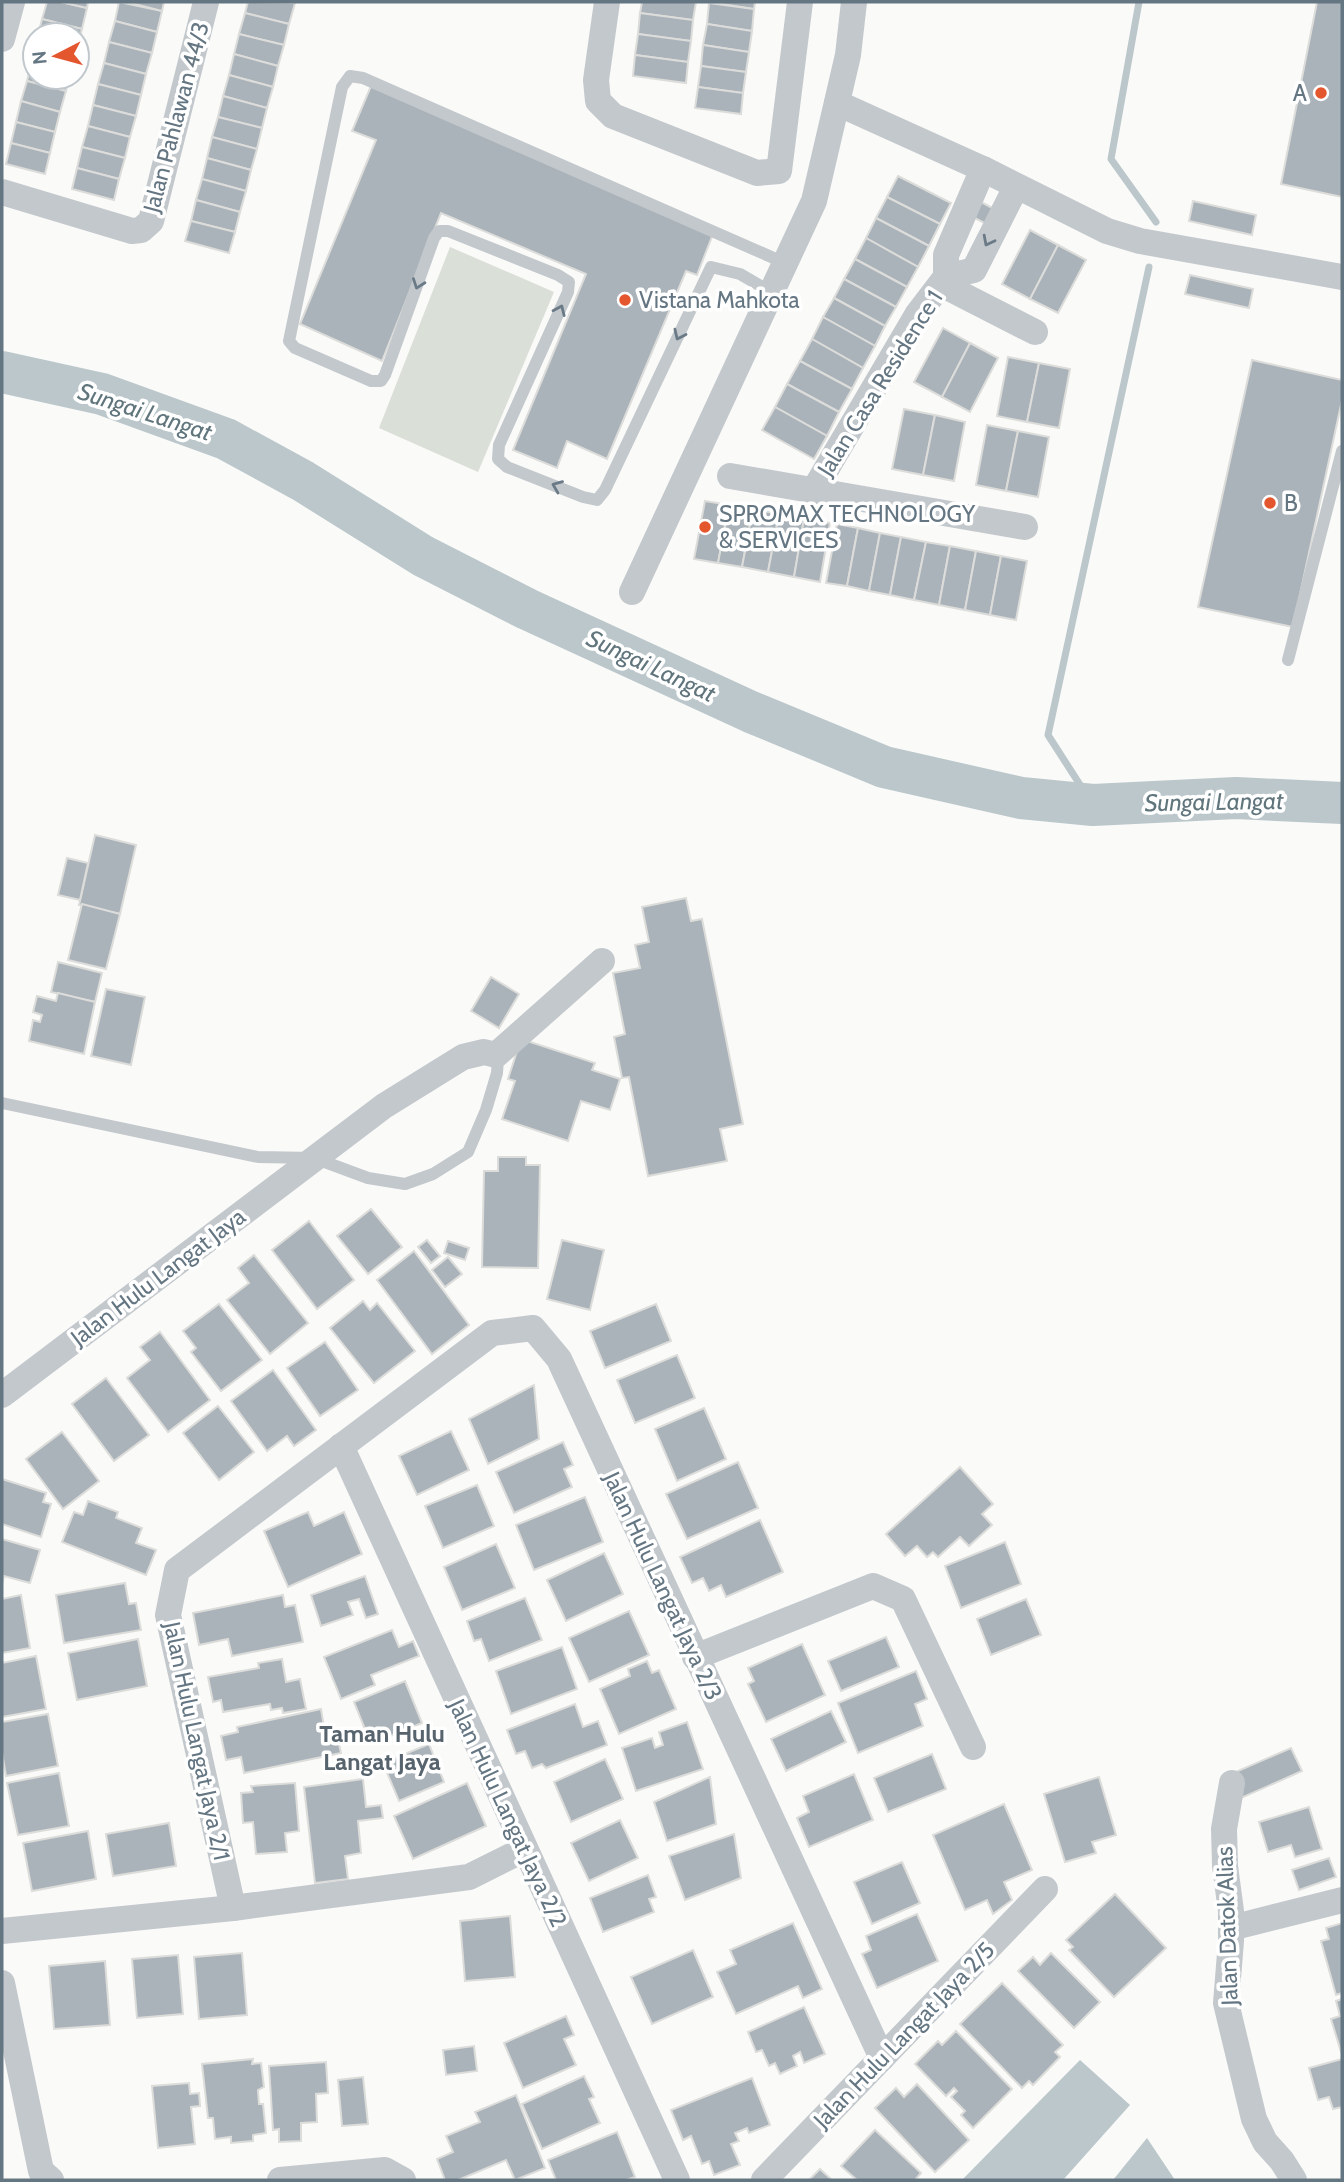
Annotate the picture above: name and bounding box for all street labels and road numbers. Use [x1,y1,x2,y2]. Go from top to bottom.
street label: Jalan Pahlawan 44/3 [137,19,215,216]
street label: Jalan Casa Residence 1 [811,285,949,482]
street label: Jalan Hulu Langat Jaya [64,1202,251,1352]
street label: Jalan Hulu Langat Jaya 2/3 [597,1467,728,1704]
street label: Jalan Hulu Langat Jaya 2/1 [158,1618,236,1863]
street label: Jalan Hulu Langat Jaya 2/2 [443,1694,573,1931]
street label: Jalan Datok Alias [1210,1846,1244,2007]
street label: Jalan Hulu Langat Jaya 2/5 [807,1936,1000,2135]

